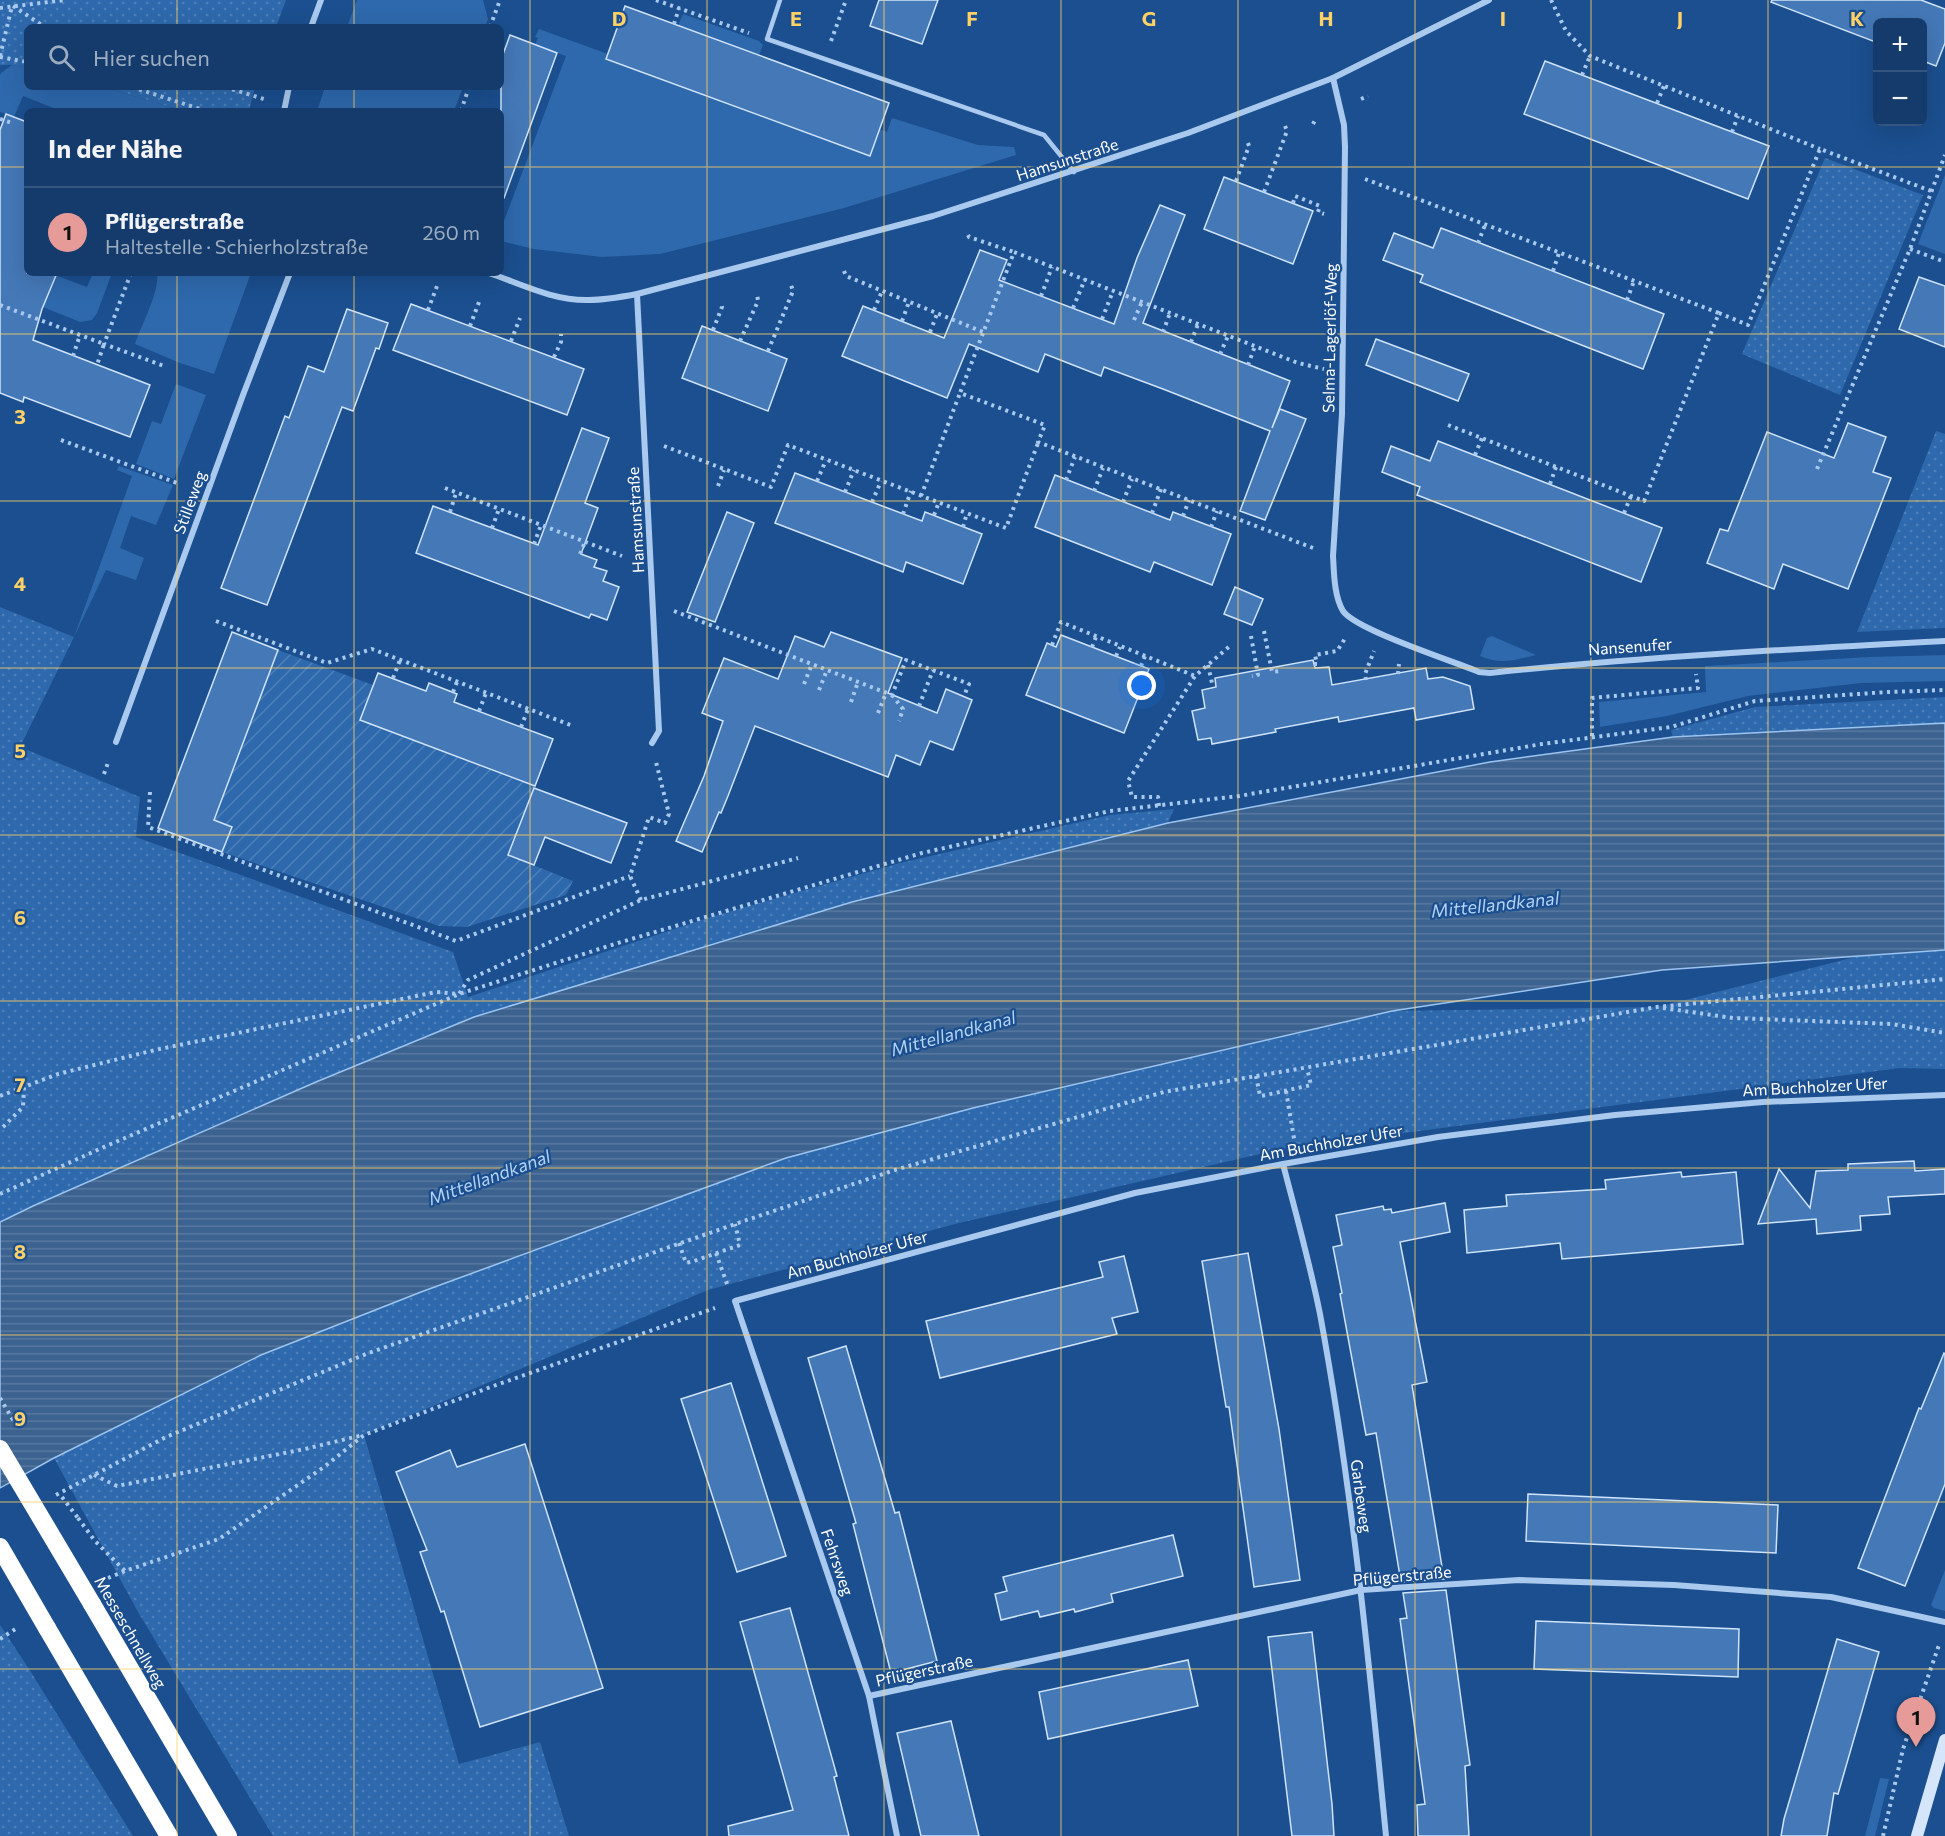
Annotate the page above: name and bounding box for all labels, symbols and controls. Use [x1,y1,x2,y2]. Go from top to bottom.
text: D [612,6,626,30]
text: E [790,6,802,30]
text: F [966,6,978,30]
text: G [1142,6,1156,30]
text: H [1319,6,1334,30]
text: I [1500,6,1506,30]
text: J [1677,6,1683,30]
text: K [1850,6,1864,30]
map controls [1873,18,1927,126]
button: + [1873,18,1927,72]
search box [24,24,504,90]
icon: search [45,41,78,74]
text: Hier suchen [93,44,210,71]
button: − [1873,72,1927,126]
text: In der Nähe [48,132,183,163]
street label: Hamsunstraße [1014,134,1120,184]
text: Pflügerstraße [105,207,244,234]
text: 1 [63,220,72,244]
text: 260 m [422,220,480,244]
text: Haltestelle · Schierholzstraße [105,234,368,258]
street label: Selma-Lagerlöf-Weg [1318,263,1340,413]
text: 3 [14,404,26,428]
street label: Hamsunstraße [623,466,647,574]
street label: Stilleweg [169,467,209,536]
text: 4 [14,571,26,595]
street label: Nansenufer [1587,634,1673,658]
your location [1127,671,1156,700]
text: 5 [14,738,26,762]
water label: Mittellandkanal [1430,886,1561,922]
text: 6 [14,905,26,929]
water label: Mittellandkanal [888,1006,1018,1060]
text: 7 [15,1072,26,1096]
street label: Am Buchholzer Ufer [1742,1073,1889,1099]
street label: Am Buchholzer Ufer [1258,1120,1405,1164]
water label: Mittellandkanal [425,1145,554,1209]
street label: Am Buchholzer Ufer [784,1226,930,1282]
text: 8 [14,1239,26,1263]
text: 9 [14,1406,26,1430]
street label: Garbeweg [1347,1458,1377,1534]
street label: Fehrsweg [818,1526,858,1598]
street label: Pflügerstraße [1352,1561,1452,1589]
street label: Messeschnellweg [91,1573,171,1692]
street label: Pflügerstraße [874,1650,974,1690]
pin: 1 [1896,1698,1936,1747]

